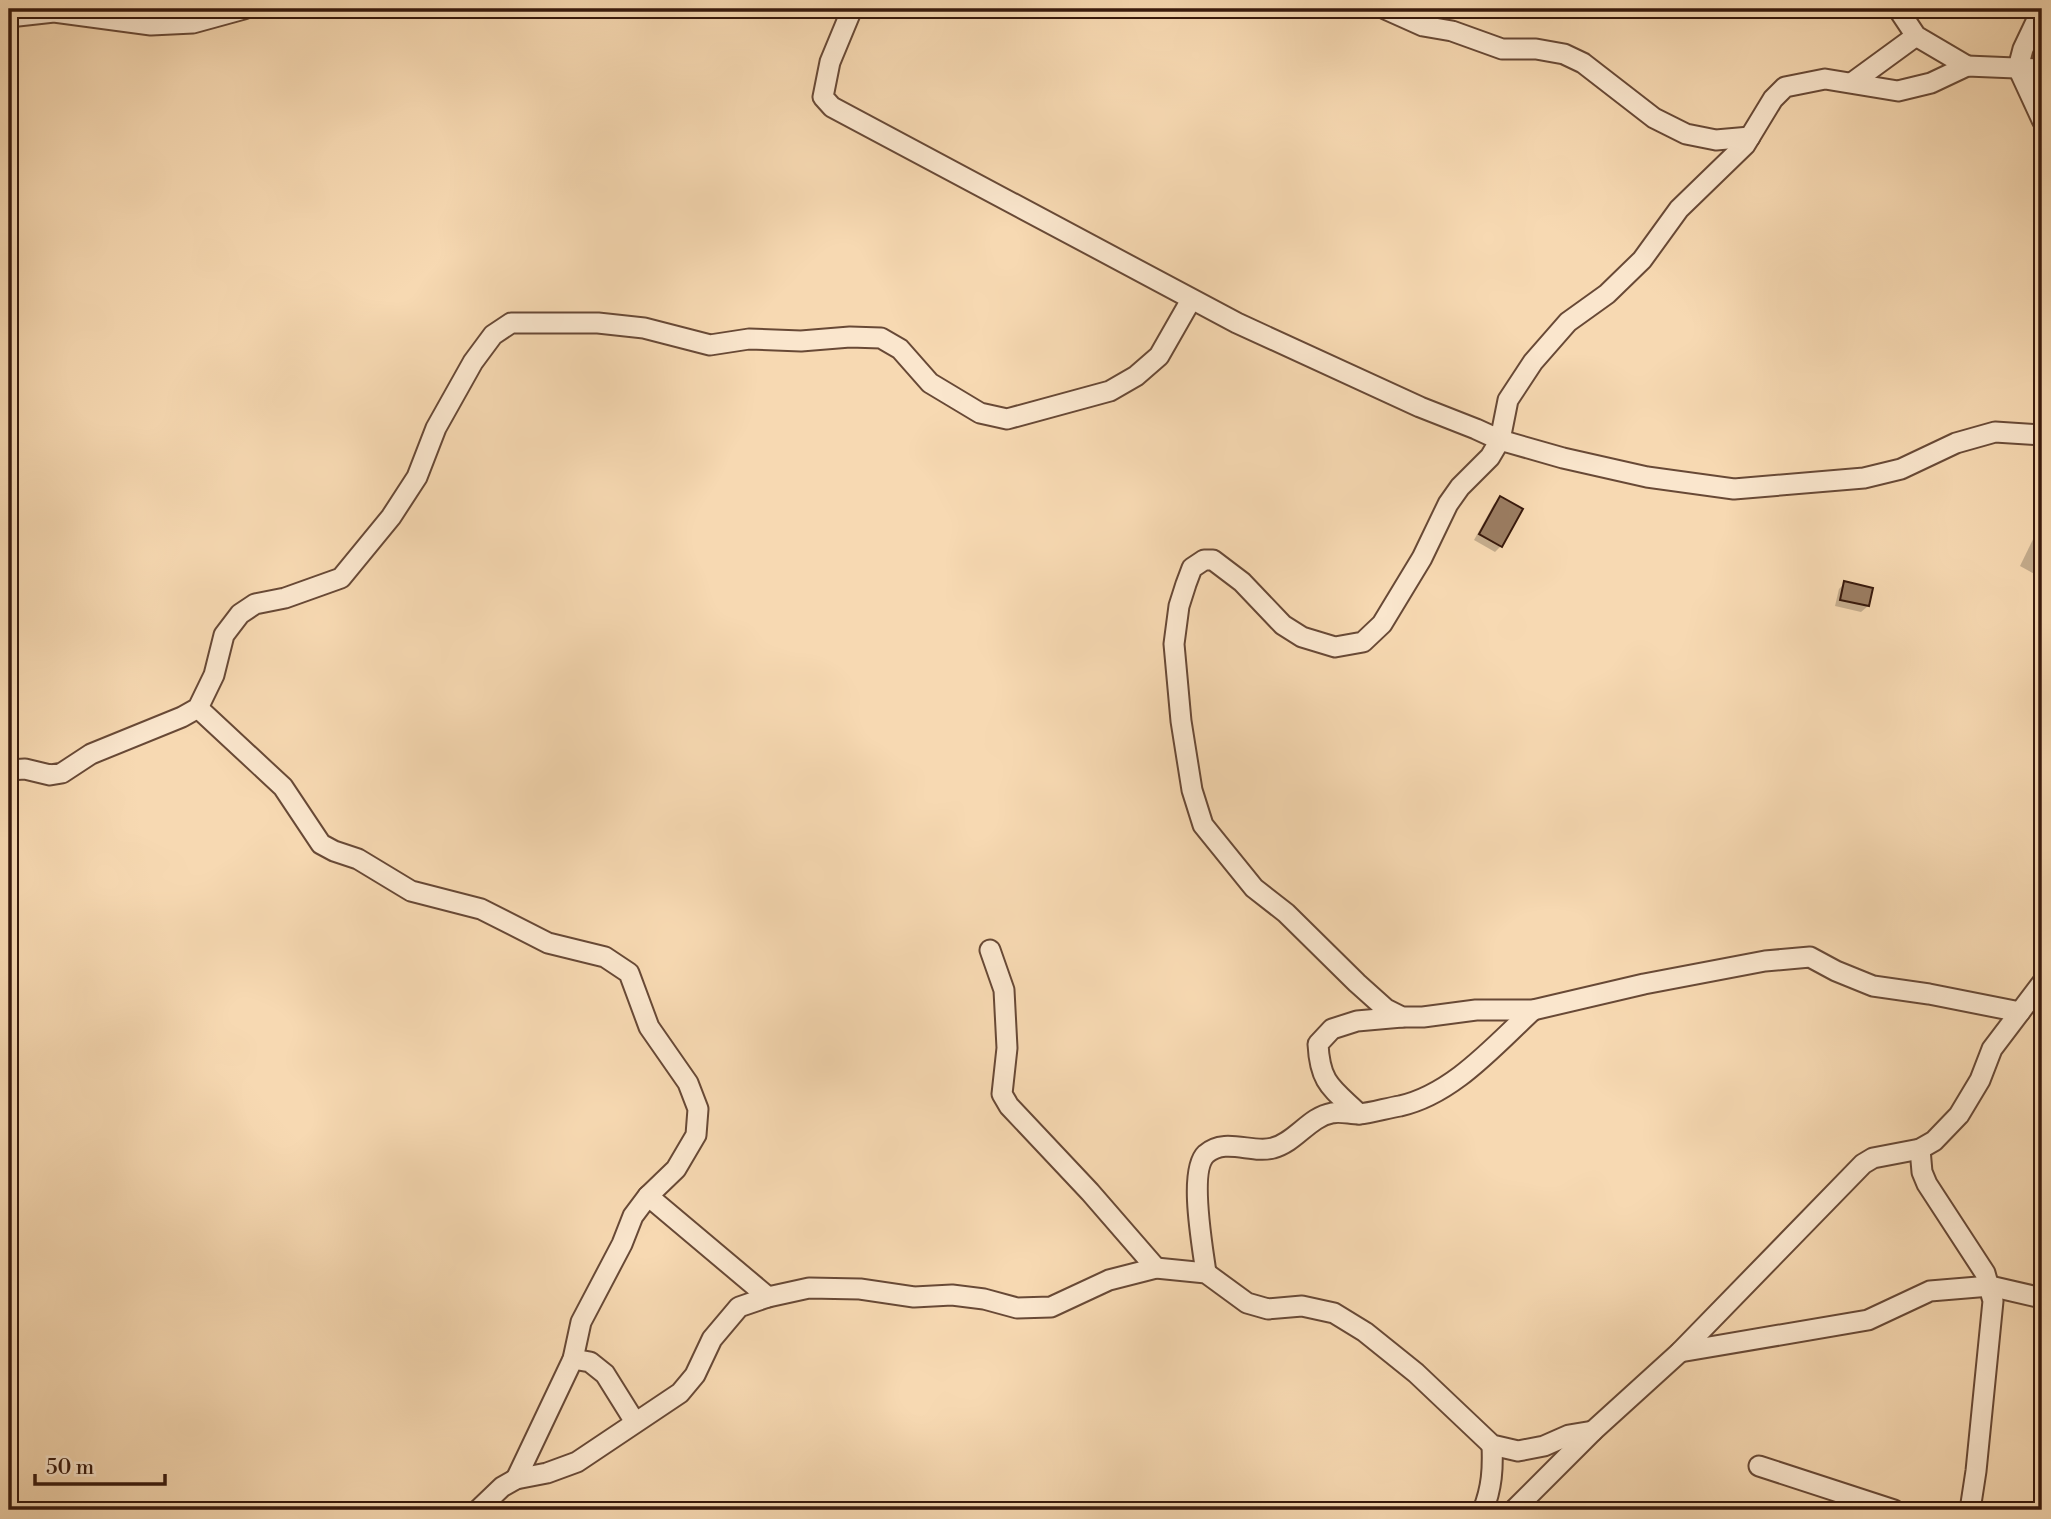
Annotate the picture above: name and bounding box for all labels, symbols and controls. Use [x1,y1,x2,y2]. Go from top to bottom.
scale bar [35,1442,164,1486]
text: 50 m [46,1455,94,1481]

